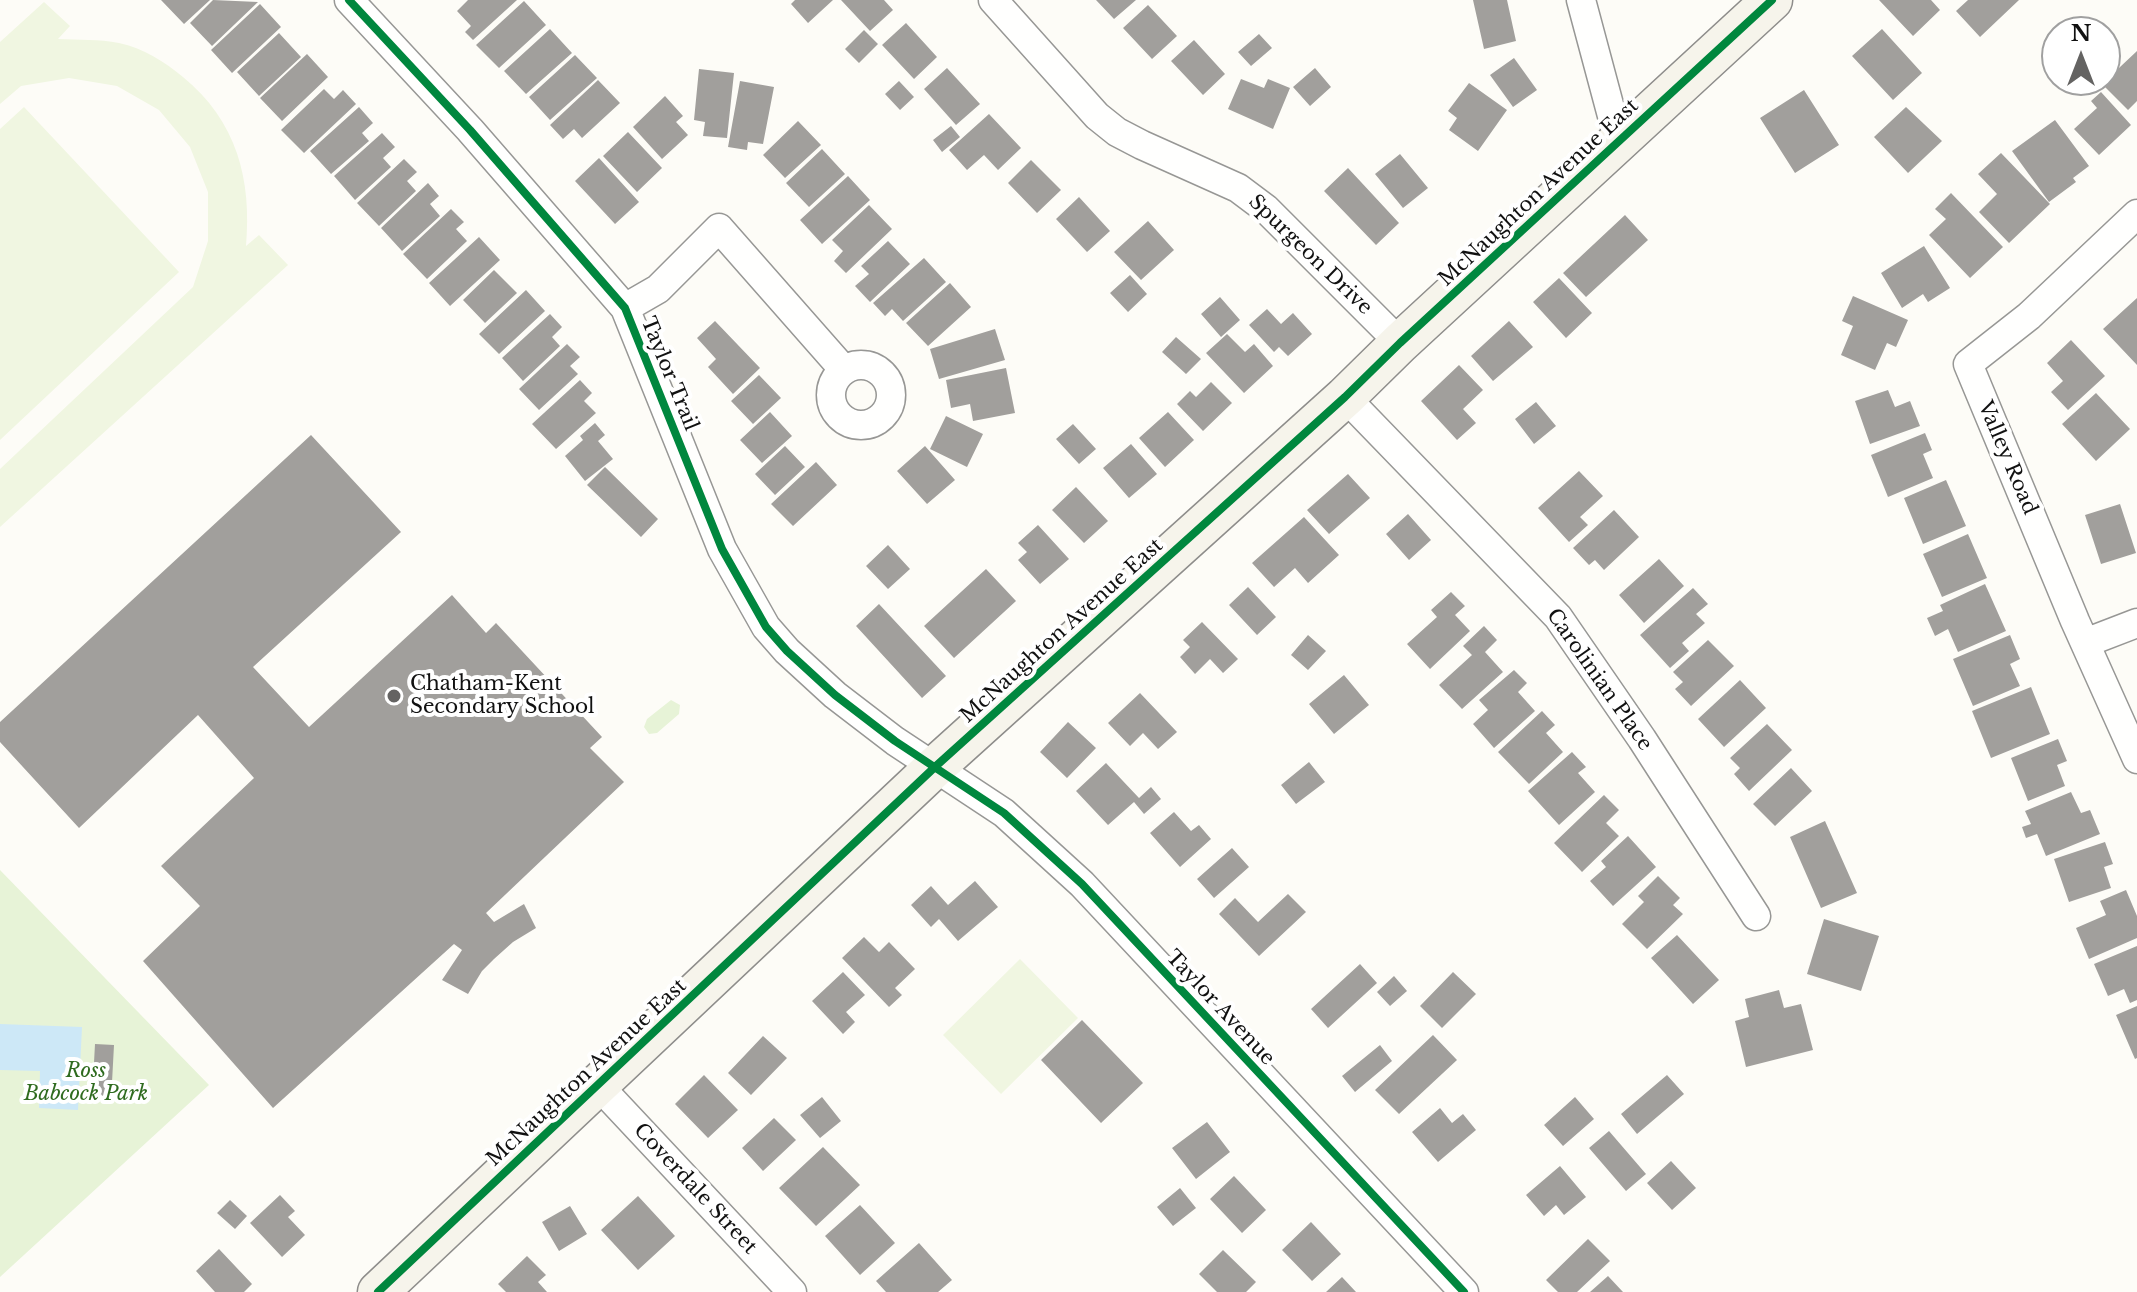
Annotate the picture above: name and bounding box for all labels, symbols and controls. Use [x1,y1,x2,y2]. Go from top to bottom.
north arrow [2041,16,2121,96]
text: N [2071,20,2091,47]
street label: McNaughton Avenue East [1434,94,1644,292]
street label: Spurgeon Drive [1243,190,1377,320]
street label: Taylor Trail [635,314,703,434]
street label: Valley Road [1972,398,2042,518]
street label: McNaughton Avenue East [956,534,1168,728]
street label: Carolinian Place [1541,604,1657,756]
place label: Chatham-Kent Secondary School [410,672,595,719]
marker: Chatham-Kent Secondary School [385,687,403,705]
street label: Taylor Avenue [1161,946,1279,1070]
street label: McNaughton Avenue East [482,974,692,1172]
park label: Ross Babcock Park [24,1059,148,1106]
street label: Coverdale Street [628,1119,762,1259]

